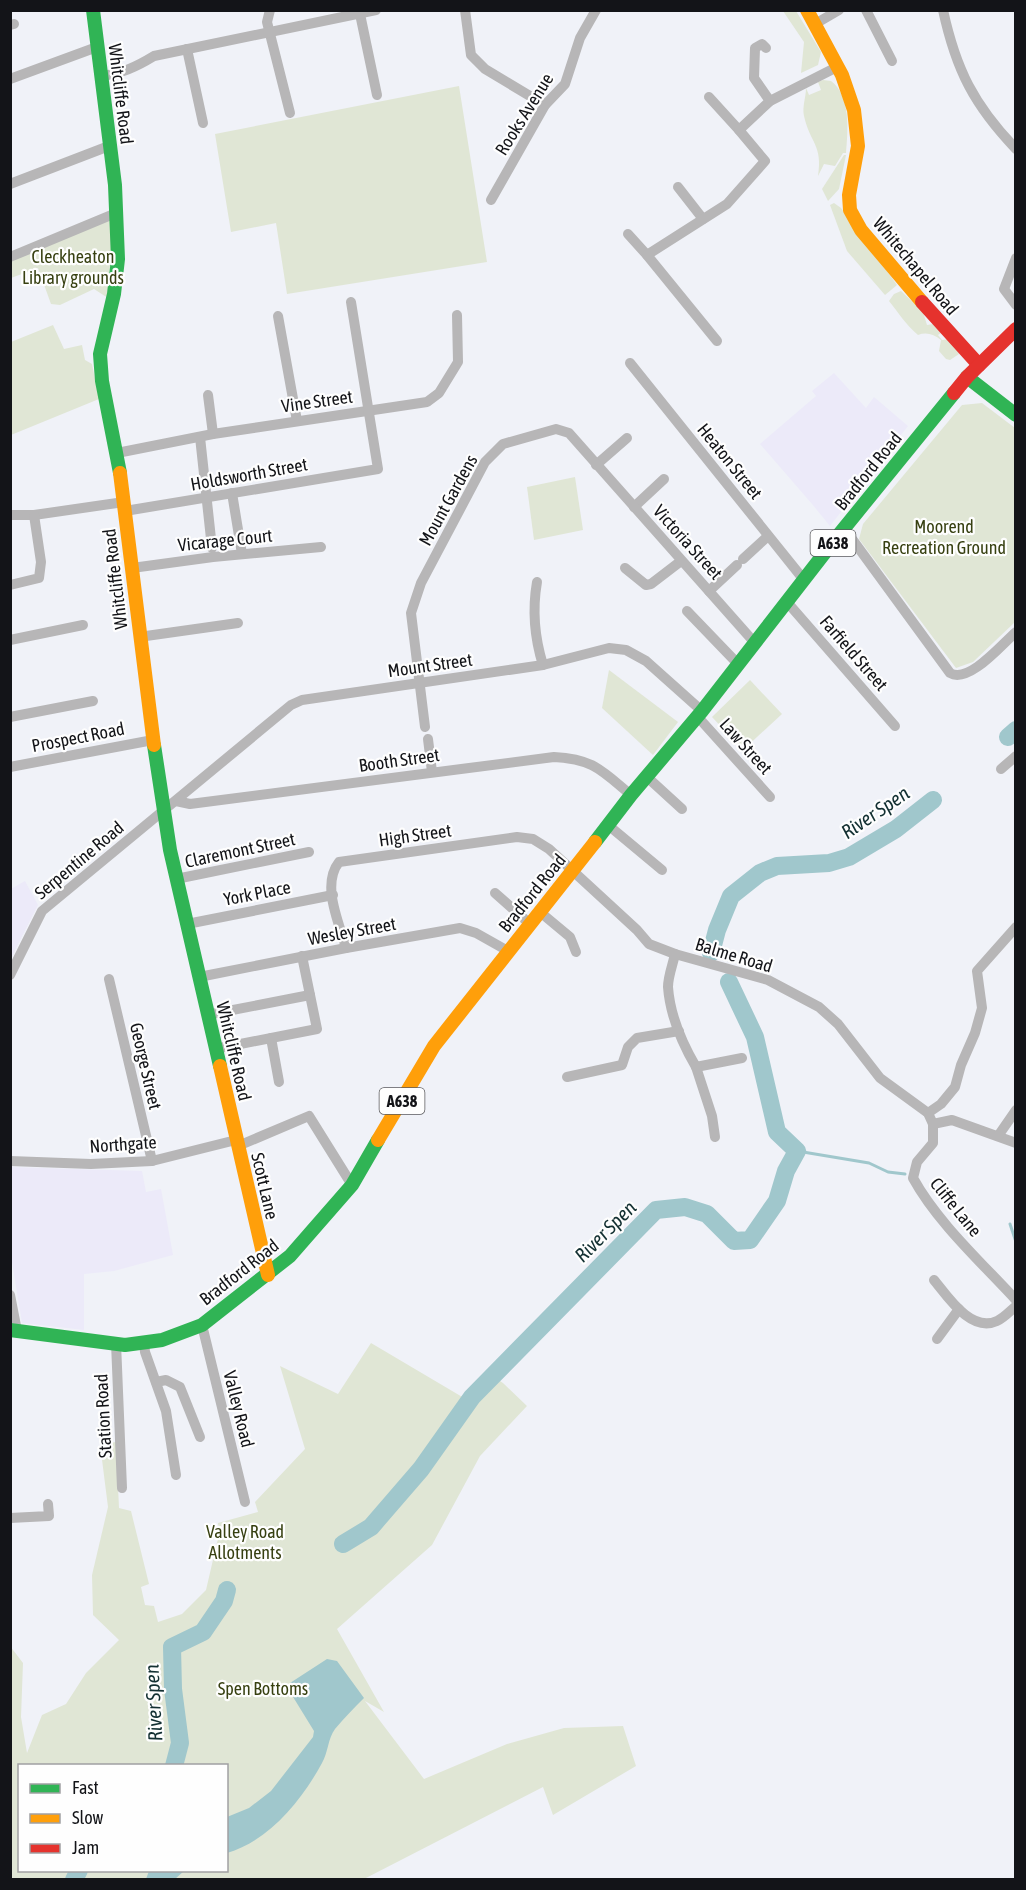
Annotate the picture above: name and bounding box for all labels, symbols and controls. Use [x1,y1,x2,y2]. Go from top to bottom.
street label: Whitcliffe Road [104,42,138,146]
street label: Rooks Avenue [491,69,557,159]
street label: Whitechapel Road [869,213,963,319]
park label: Cleckheaton Library grounds [22,246,124,288]
street label: Vine Street [280,386,354,416]
street label: Heaton Street [693,419,767,503]
street label: Bradford Road [830,428,906,514]
street label: Mount Gardens [414,451,482,549]
street label: Holdsworth Street [189,453,309,495]
street label: Victoria Street [649,500,727,584]
park label: Moorend Recreation Ground [882,516,1006,558]
street label: Vicarage Court [177,525,273,555]
street label: Whitcliffe Road [98,527,132,631]
road number: A638 [810,530,856,556]
street label: Farfield Street [816,611,892,695]
street label: Mount Street [386,649,474,681]
street label: Law Street [715,714,777,778]
street label: Prospect Road [30,718,126,756]
street label: Booth Street [357,744,441,776]
water label: River Spen [837,781,914,843]
street label: Serpentine Road [30,817,128,903]
street label: High Street [377,820,453,850]
street label: Claremont Street [183,828,297,872]
street label: Bradford Road [494,850,570,936]
street label: York Place [222,876,292,910]
street label: Wesley Street [306,913,398,949]
street label: Balme Road [693,933,775,977]
street label: Whitcliffe Road [212,999,256,1103]
street label: George Street [126,1021,166,1111]
road number: A638 [380,1088,424,1114]
street label: Northgate [89,1131,157,1157]
street label: Scott Lane [247,1151,283,1221]
street label: Cliffe Lane [926,1173,986,1241]
water label: River Spen [570,1195,641,1266]
street label: Bradford Road [195,1235,283,1309]
street label: Valley Road [219,1368,259,1450]
street label: Station Road [90,1373,116,1459]
park label: Valley Road Allotments [206,1521,284,1563]
water label: River Spen [139,1664,166,1742]
park label: Spen Bottoms [218,1678,308,1699]
legend [18,1764,228,1872]
text: Fast [72,1777,99,1798]
text: Slow [72,1807,103,1828]
text: Jam [72,1837,99,1858]

